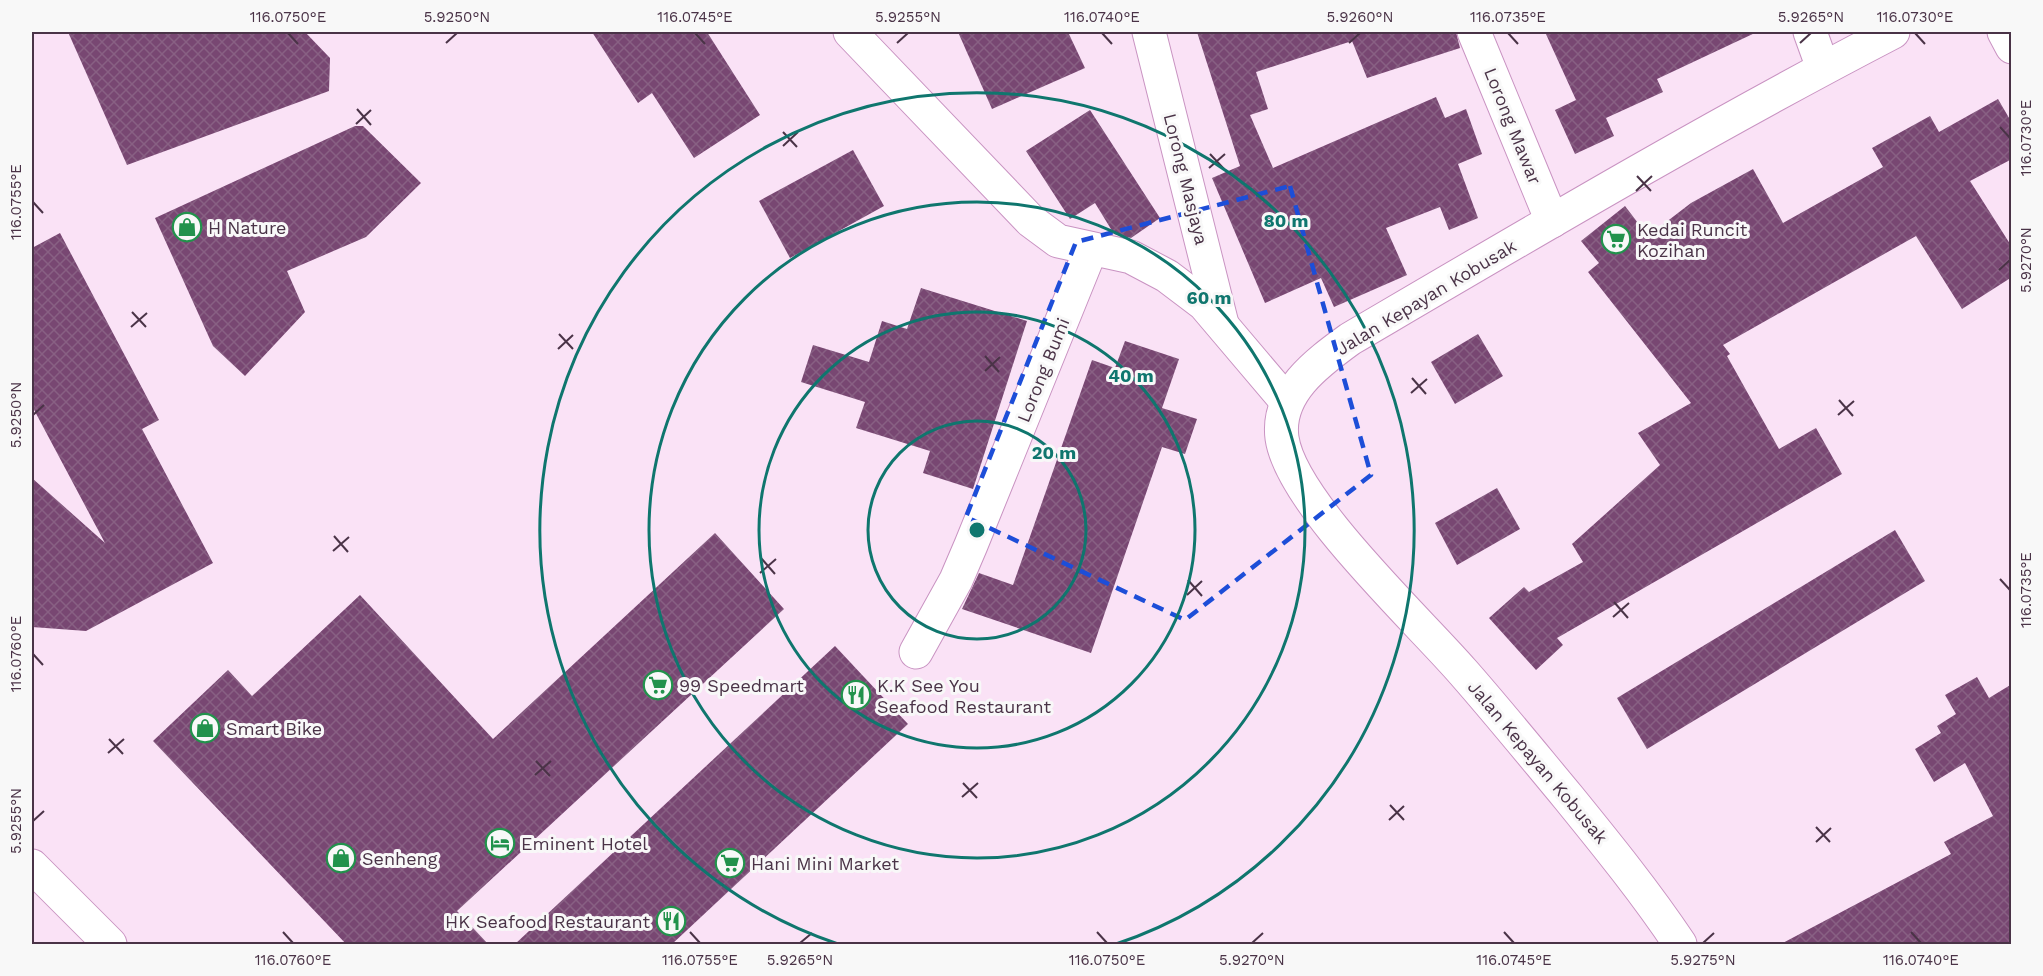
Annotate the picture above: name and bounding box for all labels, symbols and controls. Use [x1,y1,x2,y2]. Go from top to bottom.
text: 116.0750°E [250,8,326,26]
text: 5.9250°N [424,8,490,26]
text: 116.0745°E [657,8,733,26]
text: 5.9255°N [875,8,941,26]
text: 116.0740°E [1064,8,1140,26]
text: 5.9260°N [1326,8,1394,26]
text: 116.0735°E [1470,8,1546,26]
text: 5.9265°N [1778,8,1844,26]
text: 116.0730°E [1877,8,1953,26]
street label: Lorong Mawar [1480,65,1546,187]
text: 116.0730°E [2017,100,2035,176]
street label: Lorong Masjaya [1160,111,1212,247]
text: 116.0755°E [7,164,25,240]
text: 80 m [1264,210,1308,231]
shop icon: H Nature [171,211,203,243]
place label: H Nature [208,217,286,238]
place label: Kedai Runcit Kozihan [1637,219,1748,261]
supermarket icon: Kedai Runcit Kozihan [1600,223,1632,255]
text: 5.9270°N [2017,227,2035,293]
street label: Jalan Kepayan Kobusak [1332,235,1520,359]
text: 60 m [1187,287,1231,308]
street label: Lorong Bumi [1013,315,1073,425]
text: 40 m [1108,365,1154,386]
text: 5.9250°N [7,382,25,448]
text: 20 m [1032,442,1076,463]
centre of rings [967,520,987,540]
text: 116.0735°E [2017,552,2035,628]
text: 116.0760°E [7,616,25,692]
supermarket icon: 99 Speedmart [642,669,674,701]
place label: 99 Speedmart [679,675,804,696]
place label: K.K See You Seafood Restaurant [877,675,1052,717]
street label: Jalan Kepayan Kobusak [1464,676,1612,848]
restaurant icon: K.K See You Seafood Restaurant [840,679,872,711]
shop icon: Smart Bike [189,712,221,744]
place label: Smart Bike [226,718,322,739]
text: 5.9255°N [7,788,25,854]
hotel icon: Eminent Hotel [484,827,516,859]
place label: Eminent Hotel [521,833,648,854]
shop icon: Senheng [325,842,357,874]
supermarket icon: Hani Mini Market [714,847,746,879]
place label: Senheng [362,848,438,869]
place label: Hani Mini Market [751,853,899,874]
restaurant icon: HK Seafood Restaurant [655,905,687,937]
place label: HK Seafood Restaurant [445,911,650,932]
text: 116.0760°E [255,951,331,969]
text: 116.0755°E [662,951,738,969]
text: 5.9265°N [767,951,833,969]
text: 116.0750°E [1069,951,1145,969]
text: 5.9270°N [1219,951,1285,969]
text: 116.0745°E [1476,951,1552,969]
text: 5.9275°N [1670,951,1736,969]
text: 116.0740°E [1883,951,1959,969]

